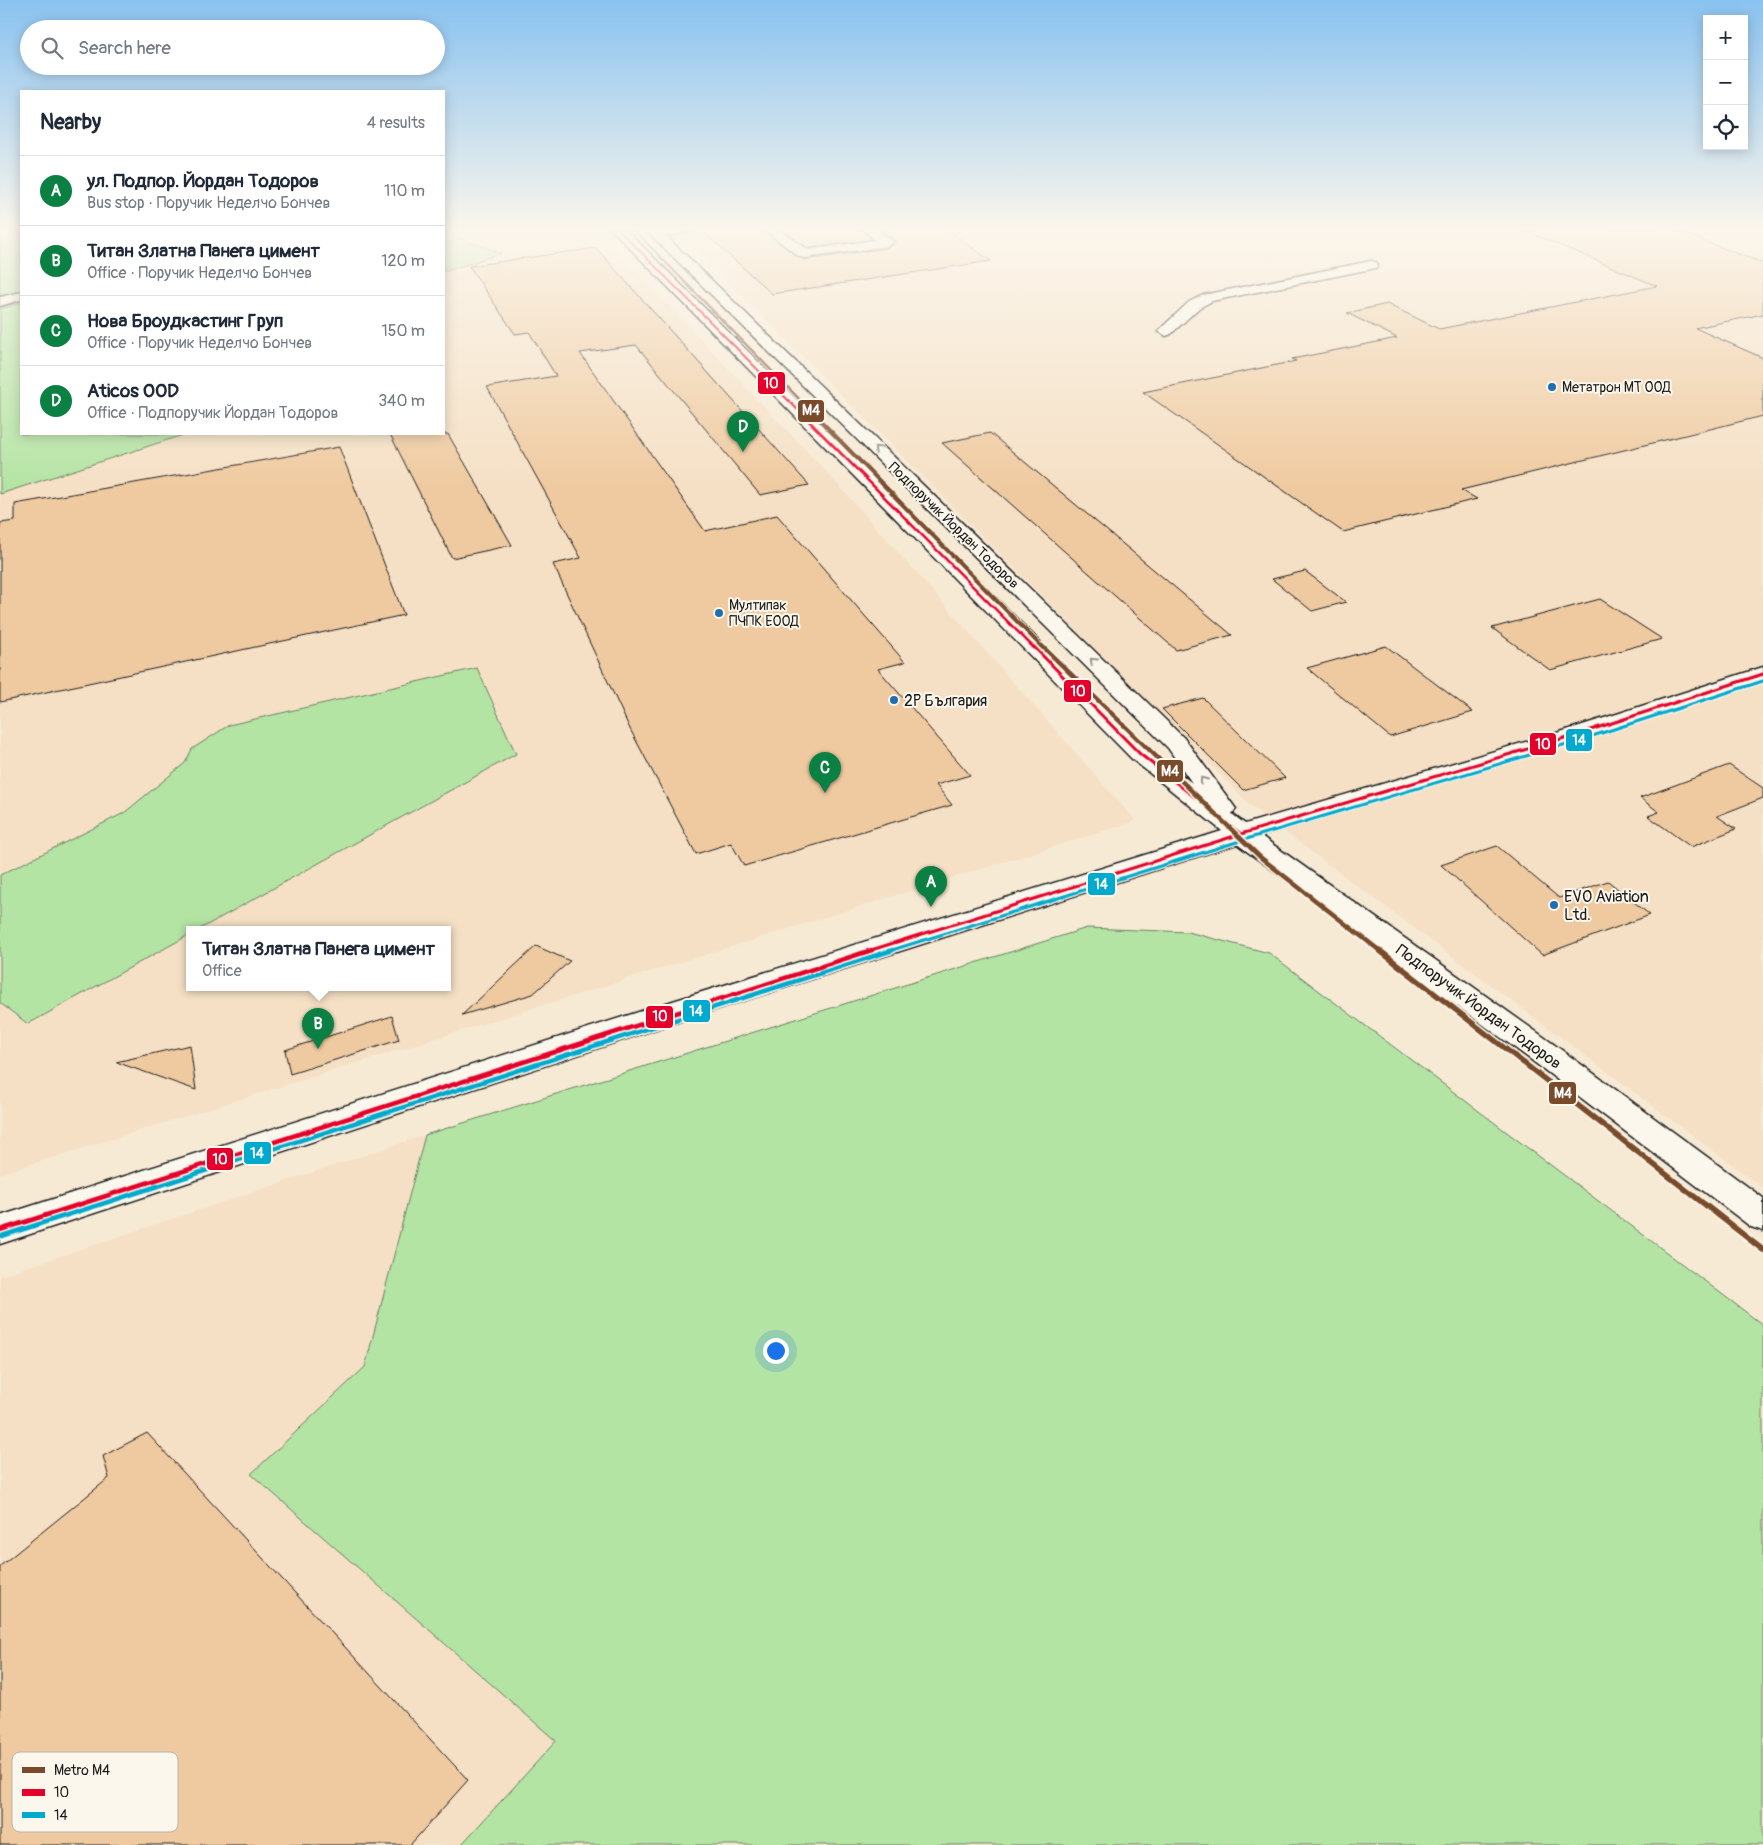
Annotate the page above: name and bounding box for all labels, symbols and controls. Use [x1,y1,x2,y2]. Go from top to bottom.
map controls [1703,15,1748,150]
button: + [1703,15,1748,60]
search box [20,20,445,75]
icon: search [38,34,66,62]
text: Search here [78,36,171,60]
button: − [1703,60,1748,105]
button: locate [1703,105,1748,150]
text: Nearby [40,109,101,136]
text: 4 results [367,113,425,133]
text: ул. Подпор. Йордан Тодоров [87,169,319,193]
text: A [51,181,61,201]
text: 110 m [384,181,425,201]
text: Bus stop · Поручик Неделчо Бончев [87,193,330,213]
text: Титан Златна Панега цимент [87,239,320,263]
text: B [51,251,61,271]
text: 120 m [381,251,425,271]
text: Office · Поручик Неделчо Бончев [87,263,312,283]
text: Нова Броудкастинг Груп [87,309,283,333]
text: C [51,321,61,341]
text: 150 m [381,321,425,341]
text: Office · Поручик Неделчо Бончев [87,333,312,353]
line badge: 10 [757,371,786,395]
text: 10 [763,375,779,392]
text: Aticos OOD [87,379,179,403]
place label: Метатрон МТ ООД [1562,379,1671,396]
marker: Метатрон МТ ООД [1546,381,1558,393]
text: D [51,391,61,411]
text: 340 m [378,391,425,411]
line badge: M4 [797,399,825,423]
text: M4 [802,402,821,419]
text: Office · Подпоручик Йордан Тодоров [87,403,338,423]
pin: D [727,411,759,452]
one-way arrow [874,446,883,455]
street label: Подпоручик Йордан Тодоров [885,459,1023,592]
place label: Мултипак ПЧПК ЕООД [729,597,799,630]
marker: Мултипак ПЧПК ЕООД [713,607,725,619]
one-way arrow [1090,658,1099,667]
line badge: 10 [1063,679,1092,703]
text: 10 [1070,683,1086,700]
place label: 2Р България [904,691,987,711]
marker: 2Р България [888,694,900,706]
line badge: 14 [1565,728,1593,752]
line badge: 10 [1529,732,1557,756]
text: 14 [1572,732,1587,749]
text: 10 [1535,736,1551,753]
pin: C [809,752,841,793]
line badge: M4 [1156,759,1184,783]
text: M4 [1161,763,1180,780]
one-way arrow [1200,776,1209,786]
pin: A [915,866,947,907]
line badge: 14 [1087,872,1116,896]
text: 14 [1094,876,1109,893]
place label: EVO Aviation Ltd. [1564,887,1649,925]
marker: EVO Aviation Ltd. [1548,899,1560,911]
popup [186,926,451,991]
text: Титан Златна Панега цимент [202,937,435,961]
street label: Подпоручик Йордан Тодоров [1392,940,1565,1074]
text: Office [202,961,242,981]
line badge: 14 [682,999,711,1023]
text: 14 [689,1003,704,1020]
line badge: 10 [645,1005,674,1029]
pin: B [302,1008,334,1049]
text: 10 [652,1008,668,1025]
line badge: M4 [1548,1081,1577,1105]
text: M4 [1554,1085,1573,1102]
line badge: 14 [243,1141,272,1165]
text: 14 [250,1145,265,1162]
line badge: 10 [206,1147,234,1171]
text: 10 [212,1151,228,1168]
your location [763,1338,789,1364]
legend [12,1752,178,1832]
text: Metro M4 [54,1762,110,1779]
text: 10 [54,1784,69,1801]
text: 14 [54,1807,68,1824]

